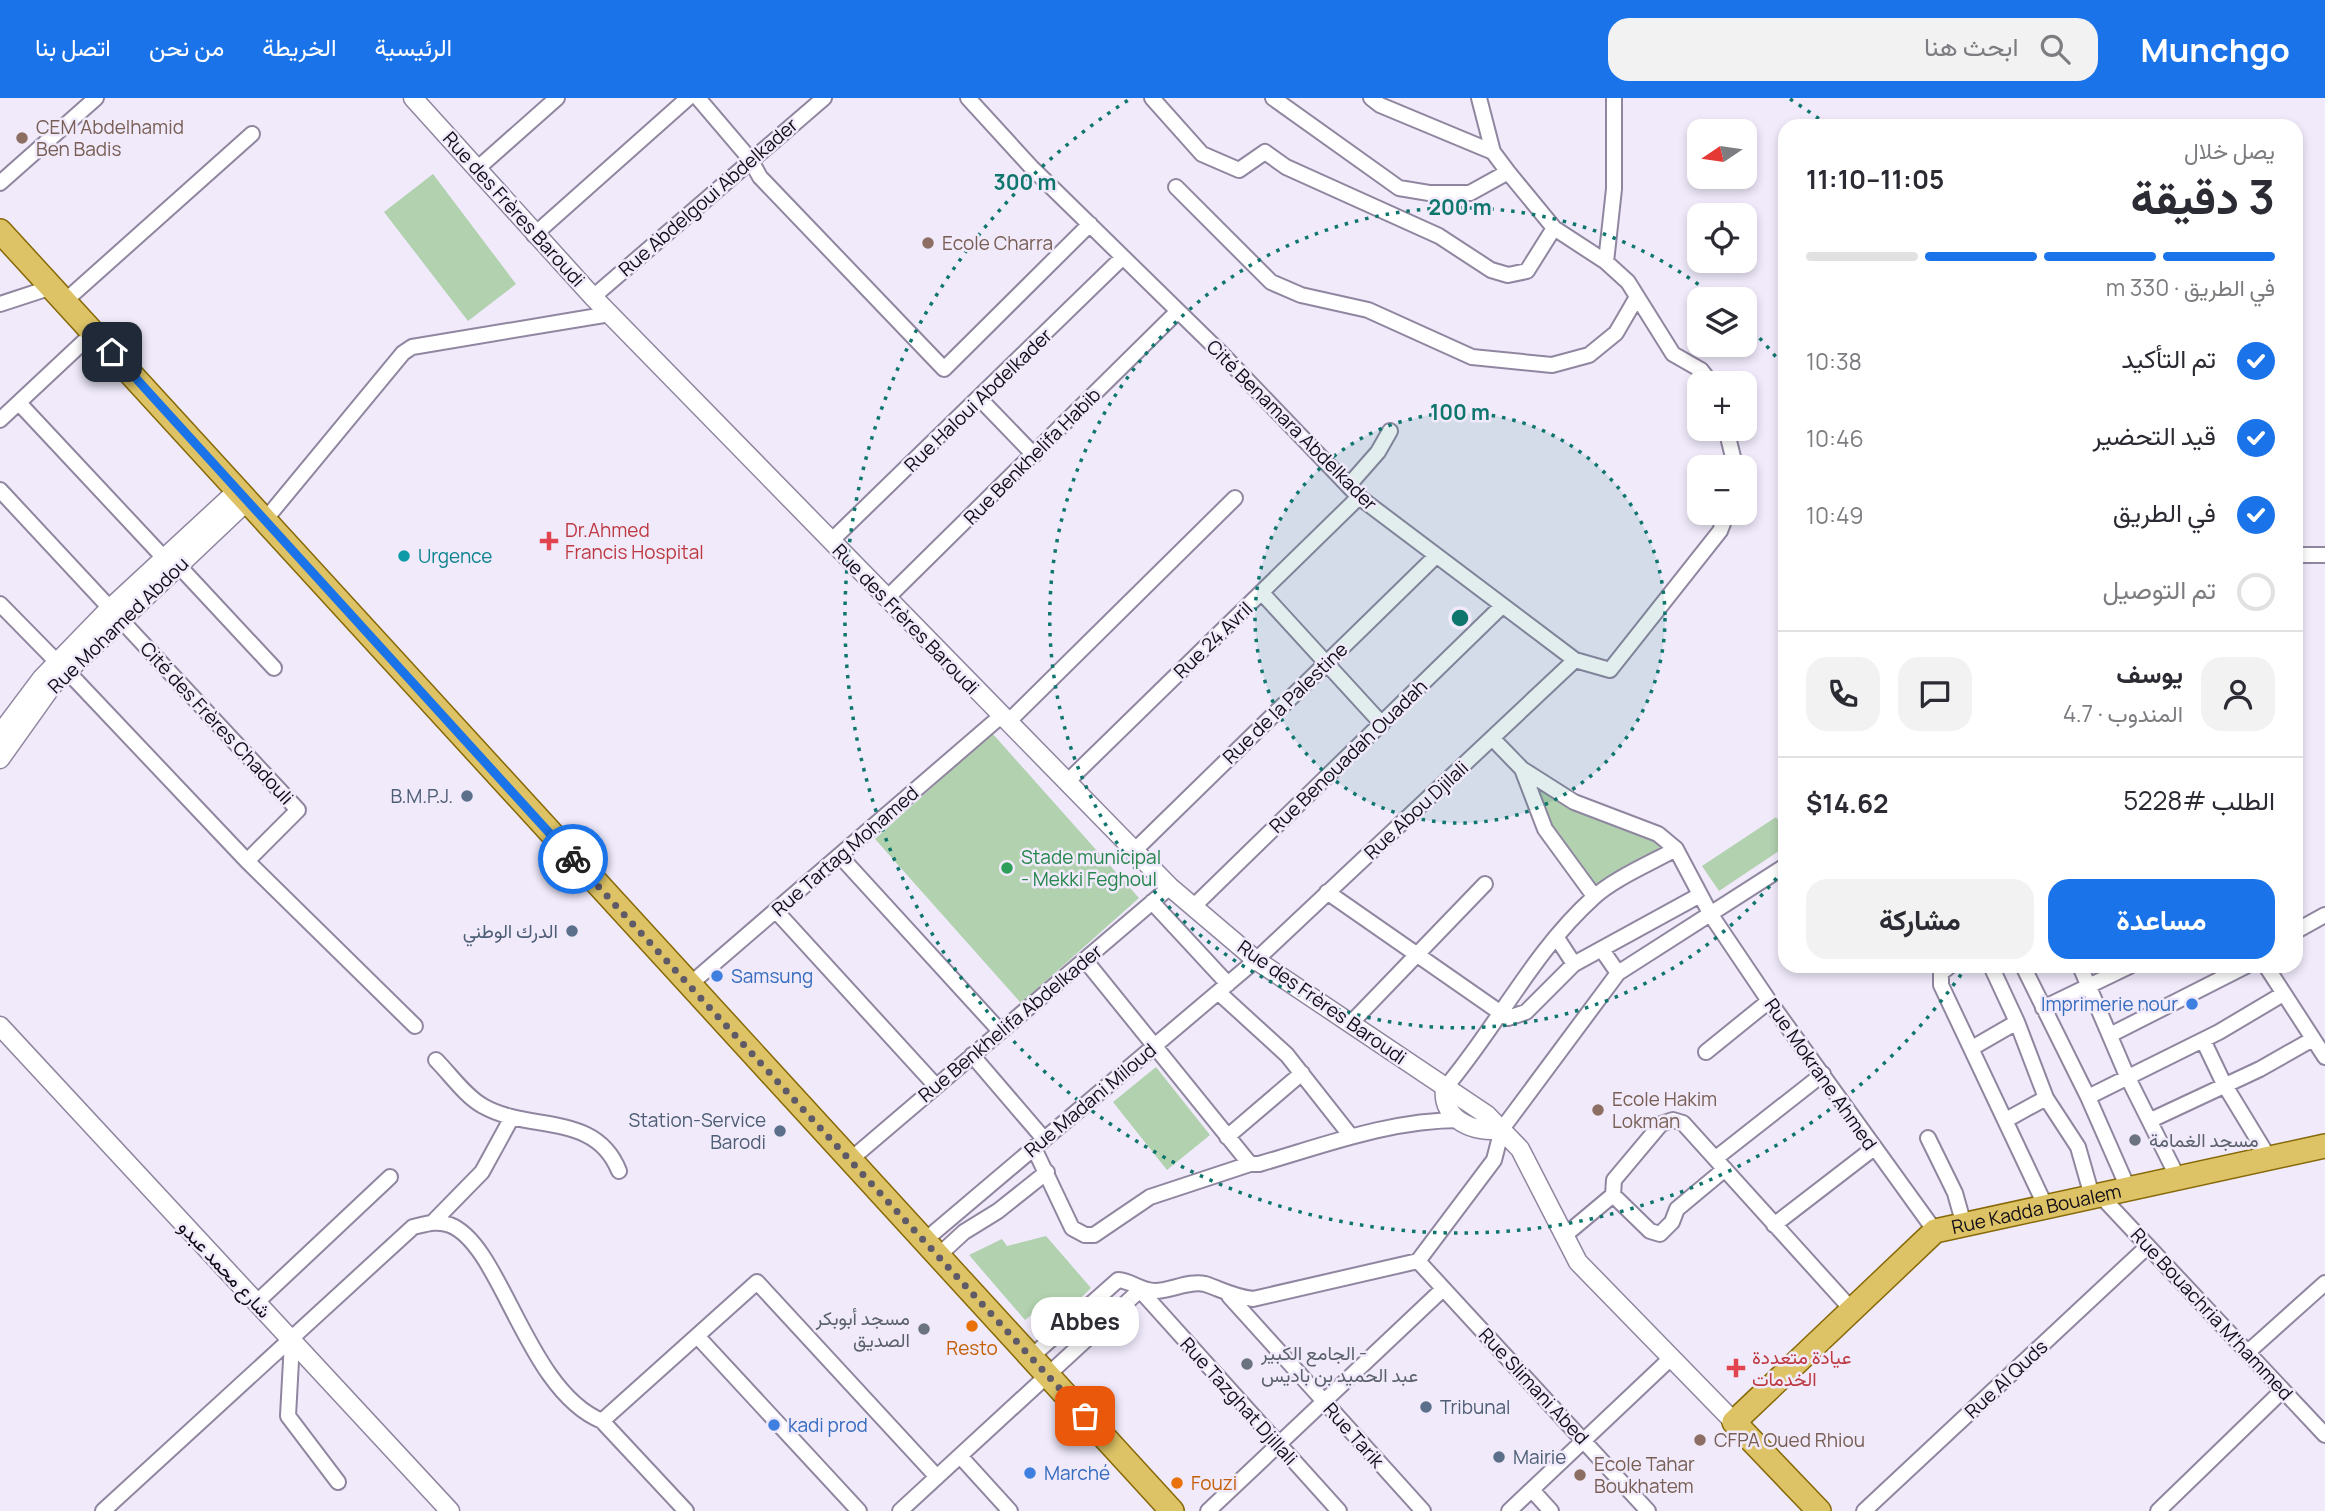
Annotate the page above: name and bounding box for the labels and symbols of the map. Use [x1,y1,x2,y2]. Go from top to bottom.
street label: Rue Abdelgoui Abdelkader [613,112,803,282]
place label: CEM Abdelhamid Ben Badis [36,114,184,162]
north arrow [1687,119,1757,189]
street label: Rue des Frères Baroudi [437,126,591,292]
marker: CEM Abdelhamid Ben Badis [14,130,30,146]
text: 300 m [994,168,1056,196]
text: 200 m [1428,193,1492,221]
place label: Ecole Charra [942,230,1053,256]
marker: Ecole Charra [920,235,936,251]
pin [82,322,142,382]
street label: Rue Haloui Abdelkader [898,322,1058,478]
street label: Cité Benamara Abdelkader [1201,334,1383,516]
street label: Rue Benkhelifa Habib [958,382,1106,530]
text: 100 m [1430,398,1490,426]
place label: Dr.Ahmed Francis Hospital [565,517,704,565]
marker: Dr.Ahmed Francis Hospital [539,531,559,551]
street label: Rue des Frères Baroudi [827,538,985,700]
place label: Urgence [418,543,492,569]
marker: Urgence [396,548,412,564]
street label: Rue Mohamed Abdou [42,551,194,699]
street label: Rue 24 Avril [1168,596,1258,684]
centre of rings [1448,606,1472,630]
street label: Cité des Frères Chadouli [135,636,299,810]
street label: Rue de la Palestine [1217,636,1353,770]
street label: Rue Benouadah Ouadah [1263,674,1433,838]
street label: Rue Abou Djilali [1358,755,1474,865]
street label: Rue Tartag Mohamed [766,780,924,922]
place label: B.M.P.J. [390,783,453,809]
marker: B.M.P.J. [459,788,475,804]
courier [538,824,608,894]
place label: Stade municipal - Mekki Feghoul [1021,844,1161,892]
marker: Stade municipal - Mekki Feghoul [999,860,1015,876]
place label: الدرك الوطني [463,918,558,947]
marker: الدرك الوطني [564,923,580,939]
street label: Rue des Frères Baroudi [1232,934,1412,1070]
street label: Rue Benkhelifa Abdelkader [913,938,1108,1108]
place label: Samsung [731,963,813,989]
marker: Samsung [709,968,725,984]
place label: Imprimerie nour [2041,991,2178,1017]
street label: Rue Mokrane Ahmed [1759,993,1883,1155]
marker: Imprimerie nour [2184,996,2200,1012]
street label: Rue Madani Miloud [1019,1037,1161,1163]
place label: Ecole Hakim Lokman [1612,1086,1717,1134]
marker: Ecole Hakim Lokman [1590,1102,1606,1118]
place label: Station-Service Barodi [628,1107,766,1155]
marker: Station-Service Barodi [772,1123,788,1139]
place label: مسجد الغمامة [2149,1127,2259,1153]
marker: مسجد الغمامة [2127,1132,2143,1148]
street label: Rue Kadda Boualem [1949,1178,2124,1240]
street label: شارع محمد عبدو [173,1214,277,1324]
street label: Rue Bouachria M'hammed [2125,1222,2299,1406]
callout: Abbes [1031,1297,1139,1346]
place label: مسجد أبوبكر الصديق [815,1305,910,1353]
marker: Resto [964,1318,980,1334]
marker: مسجد أبوبكر الصديق [916,1321,932,1337]
street label: Rue Slimani Abed [1473,1322,1595,1450]
street label: Rue Tazghat Djillali [1175,1332,1303,1470]
street label: Rue Al Quds [1959,1334,2053,1424]
place label: Resto [946,1335,998,1361]
place label: الجامع الكبير - عبد الحميد بن باديس [1260,1340,1418,1388]
place label: عيادة متعددة الخدمات [1752,1344,1851,1392]
marker: الجامع الكبير - عبد الحميد بن باديس [1239,1356,1255,1372]
marker: عيادة متعددة الخدمات [1726,1358,1746,1378]
pin [1055,1386,1115,1446]
place label: Tribunal [1440,1394,1510,1420]
street label: Rue Tarik [1318,1397,1391,1474]
marker: Tribunal [1418,1399,1434,1415]
place label: kadi prod [788,1412,868,1438]
marker: kadi prod [766,1417,782,1433]
place label: CFPA Oued Rhiou [1714,1427,1865,1453]
marker: CFPA Oued Rhiou [1692,1432,1708,1448]
place label: Mairie [1513,1444,1566,1470]
marker: Mairie [1491,1449,1507,1465]
place label: Ecole Tahar Boukhatem [1594,1451,1695,1499]
place label: Marché [1044,1460,1110,1486]
marker: Marché [1022,1465,1038,1481]
marker: Ecole Tahar Boukhatem [1572,1467,1588,1483]
place label: Fouzi [1191,1470,1237,1496]
marker: Fouzi [1169,1475,1185,1491]

